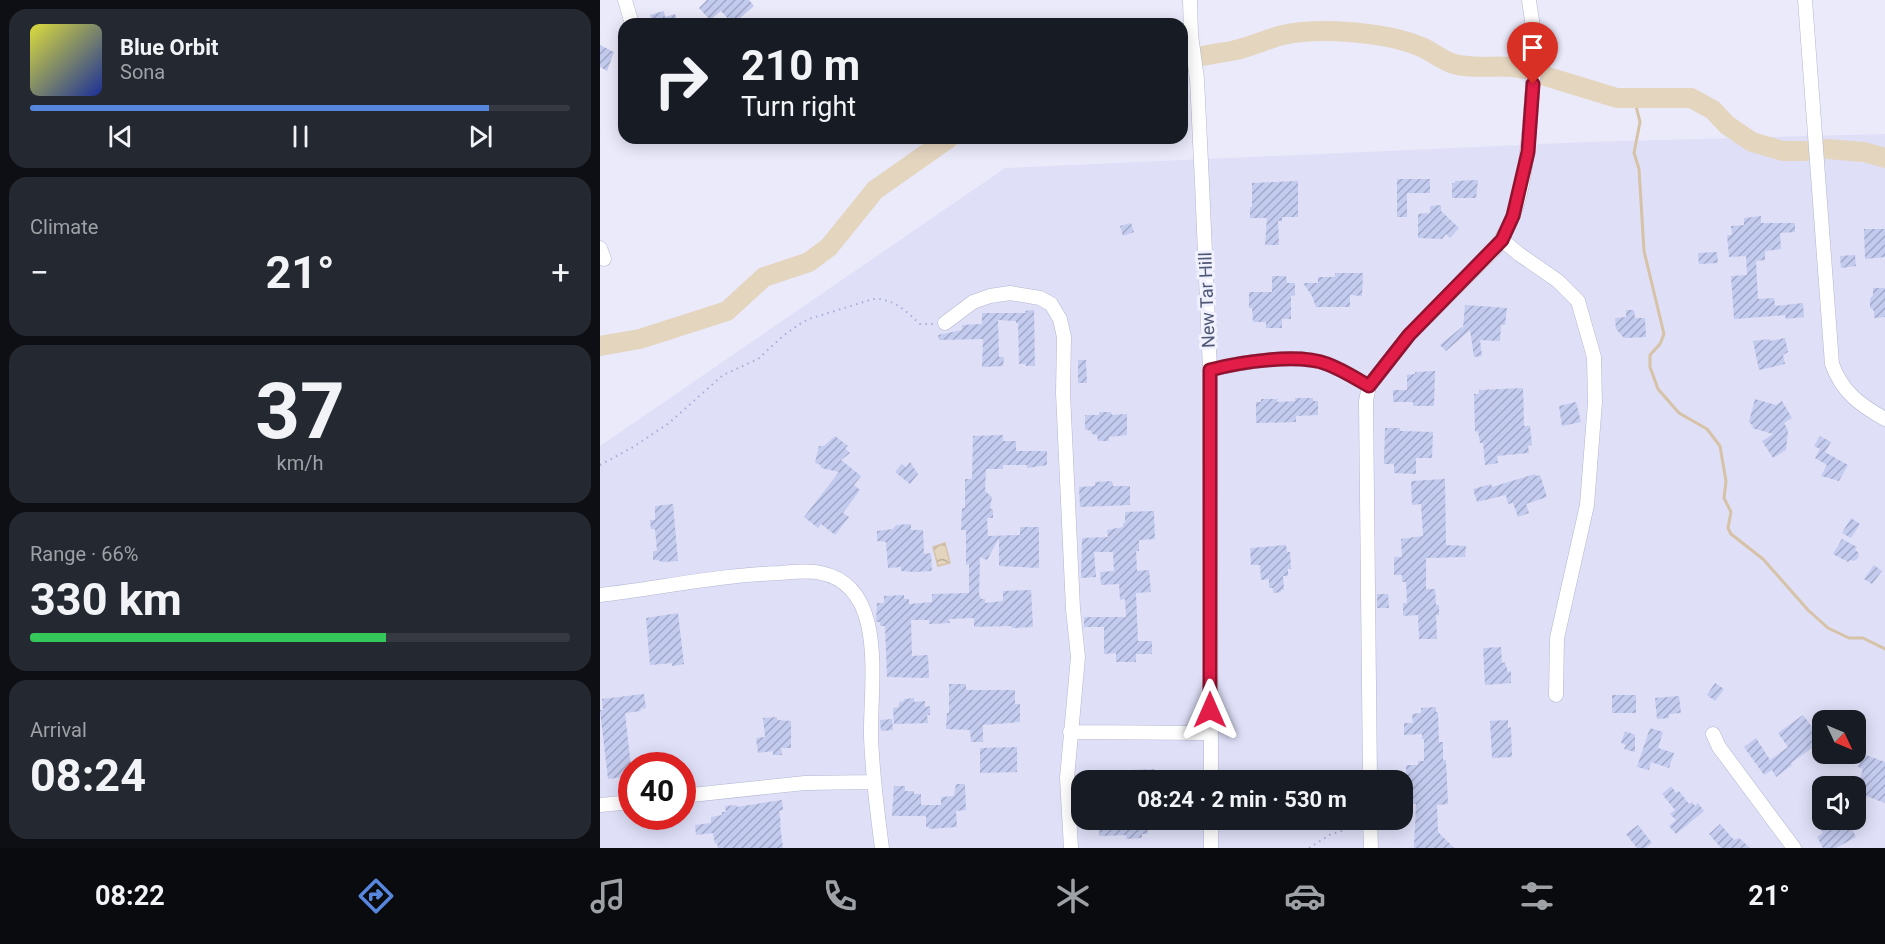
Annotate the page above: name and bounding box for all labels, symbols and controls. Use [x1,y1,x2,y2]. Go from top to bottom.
pin [1507,22,1558,84]
icon: arrive [1516,31,1549,64]
text: Blue Orbit [120,35,218,60]
text: 210 m [741,41,860,90]
icon: right [642,42,720,120]
text: Sona [120,60,165,84]
text: Turn right [741,91,856,123]
icon: previous [104,120,137,153]
icon: pause [284,120,317,153]
icon: next [464,120,497,153]
text: Climate [30,215,98,239]
text: 21° [265,246,335,299]
street label: New Tar Hill [1194,252,1219,348]
text: − [30,253,49,292]
text: + [551,253,570,292]
text: 37 [255,366,345,457]
text: km/h [277,451,323,475]
text: Range · 66% [30,542,138,566]
text: 330 km [30,573,182,626]
position arrow [1178,678,1242,742]
north arrow [1812,710,1866,764]
map controls [1812,710,1866,830]
text: Arrival [30,718,87,742]
text: 08:24 [30,749,146,802]
speed limit sign: 40 [618,752,696,830]
button: sound [1812,776,1866,830]
text: 08:24 · 2 min · 530 m [1137,787,1347,812]
icon: directions [355,875,397,917]
icon: music [587,875,629,917]
icon: phone [819,875,861,917]
icon: climate [1052,875,1094,917]
icon: car [1284,875,1326,917]
icon: filters [1516,875,1558,917]
text: 08:22 [95,880,165,912]
text: 21° [1748,880,1790,912]

